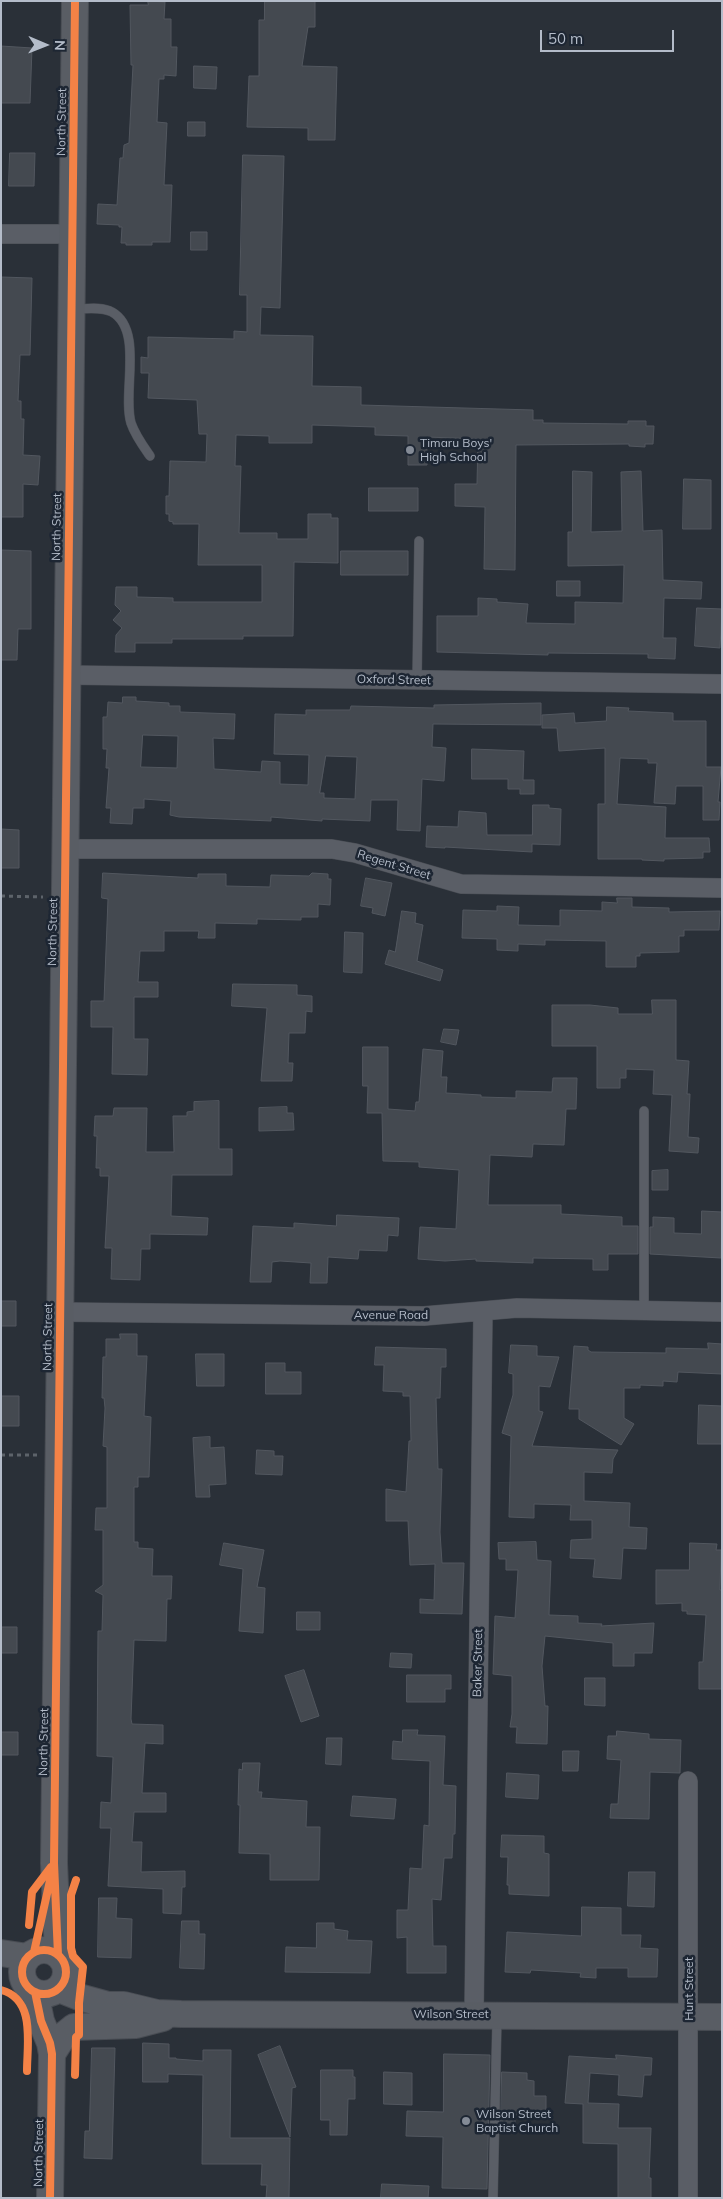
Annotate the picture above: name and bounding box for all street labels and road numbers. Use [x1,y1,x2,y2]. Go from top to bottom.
street label: North Street [54,88,70,156]
street label: North Street [49,493,65,561]
street label: Oxford Street [357,672,431,688]
street label: Regent Street [356,847,432,883]
street label: North Street [45,898,61,966]
street label: North Street [40,1303,56,1371]
street label: Avenue Road [354,1308,428,1322]
street label: Baker Street [470,1629,486,1697]
street label: North Street [36,1708,52,1776]
street label: Hunt Street [682,1957,696,2021]
street label: Wilson Street [413,2007,489,2021]
street label: North Street [31,2119,47,2187]

